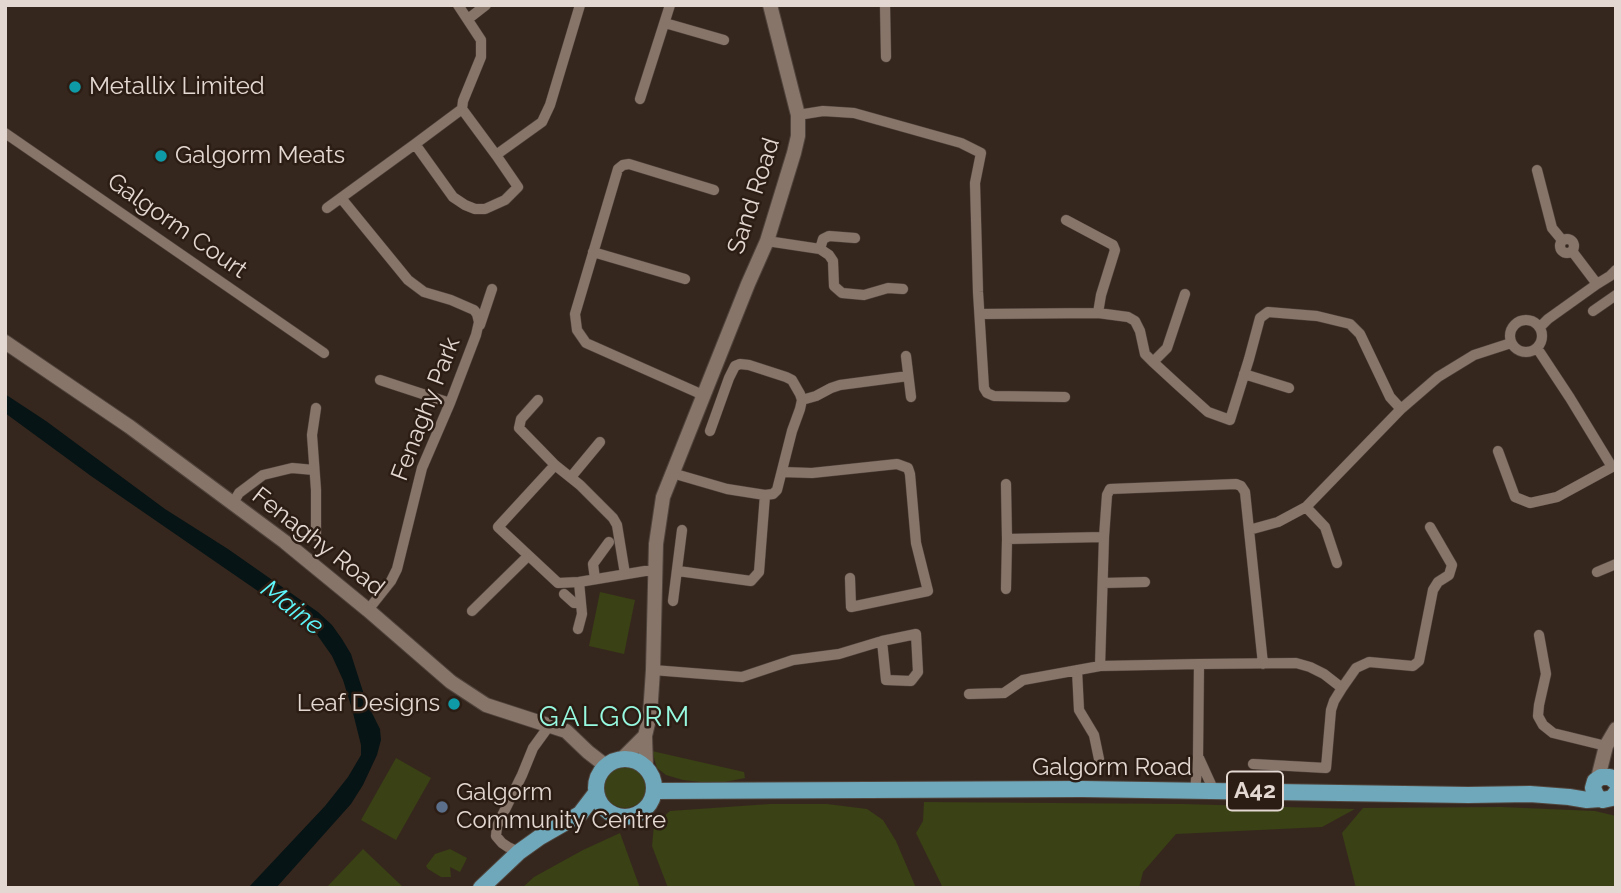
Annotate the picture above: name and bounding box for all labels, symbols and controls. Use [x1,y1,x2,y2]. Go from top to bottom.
place label: Metallix Limited [89,73,265,101]
marker: Metallix Limited [67,79,83,95]
street label: Sand Road [722,134,786,258]
place label: Galgorm Meats [175,142,345,170]
marker: Galgorm Meats [153,148,169,164]
street label: Galgorm Court [102,167,252,285]
street label: Fenaghy Park [385,333,467,485]
street label: Fenaghy Road [246,481,390,603]
water label: Maine [254,574,330,642]
place label: Leaf Designs [297,690,440,718]
marker: Leaf Designs [446,696,462,712]
district label: GALGORM [540,701,690,735]
street label: Galgorm Road [1032,754,1192,782]
road number: A42 [1227,772,1283,810]
place label: Galgorm Community Centre [456,779,666,835]
marker: Galgorm Community Centre [434,799,450,815]

